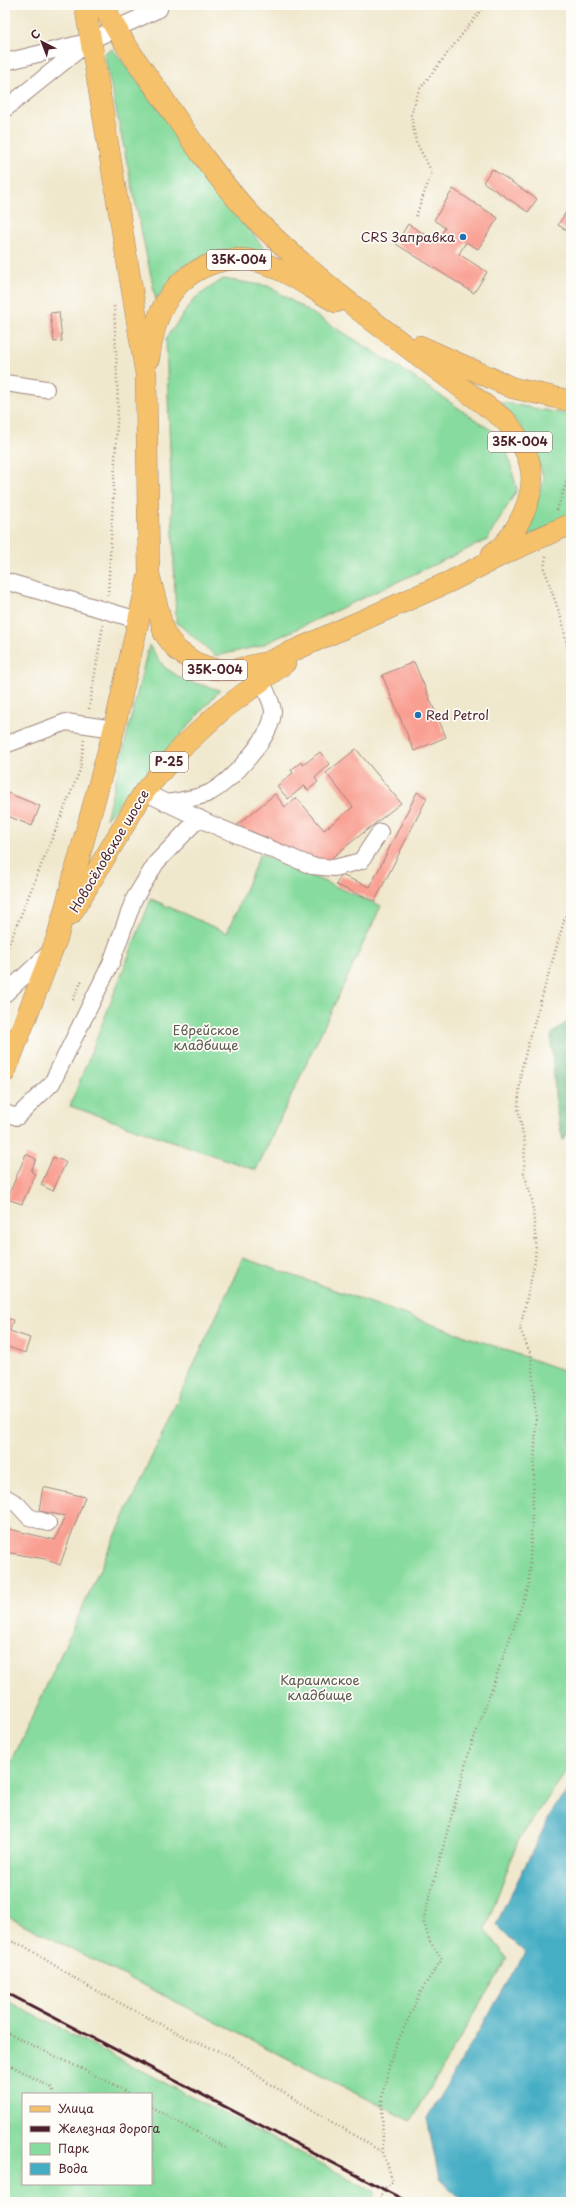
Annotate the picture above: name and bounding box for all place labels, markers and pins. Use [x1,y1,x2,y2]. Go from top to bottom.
place label: CRS Заправка [361,227,456,246]
marker: CRS Заправка [458,232,468,242]
place label: Red Petrol [426,705,489,724]
marker: Red Petrol [413,710,423,720]

